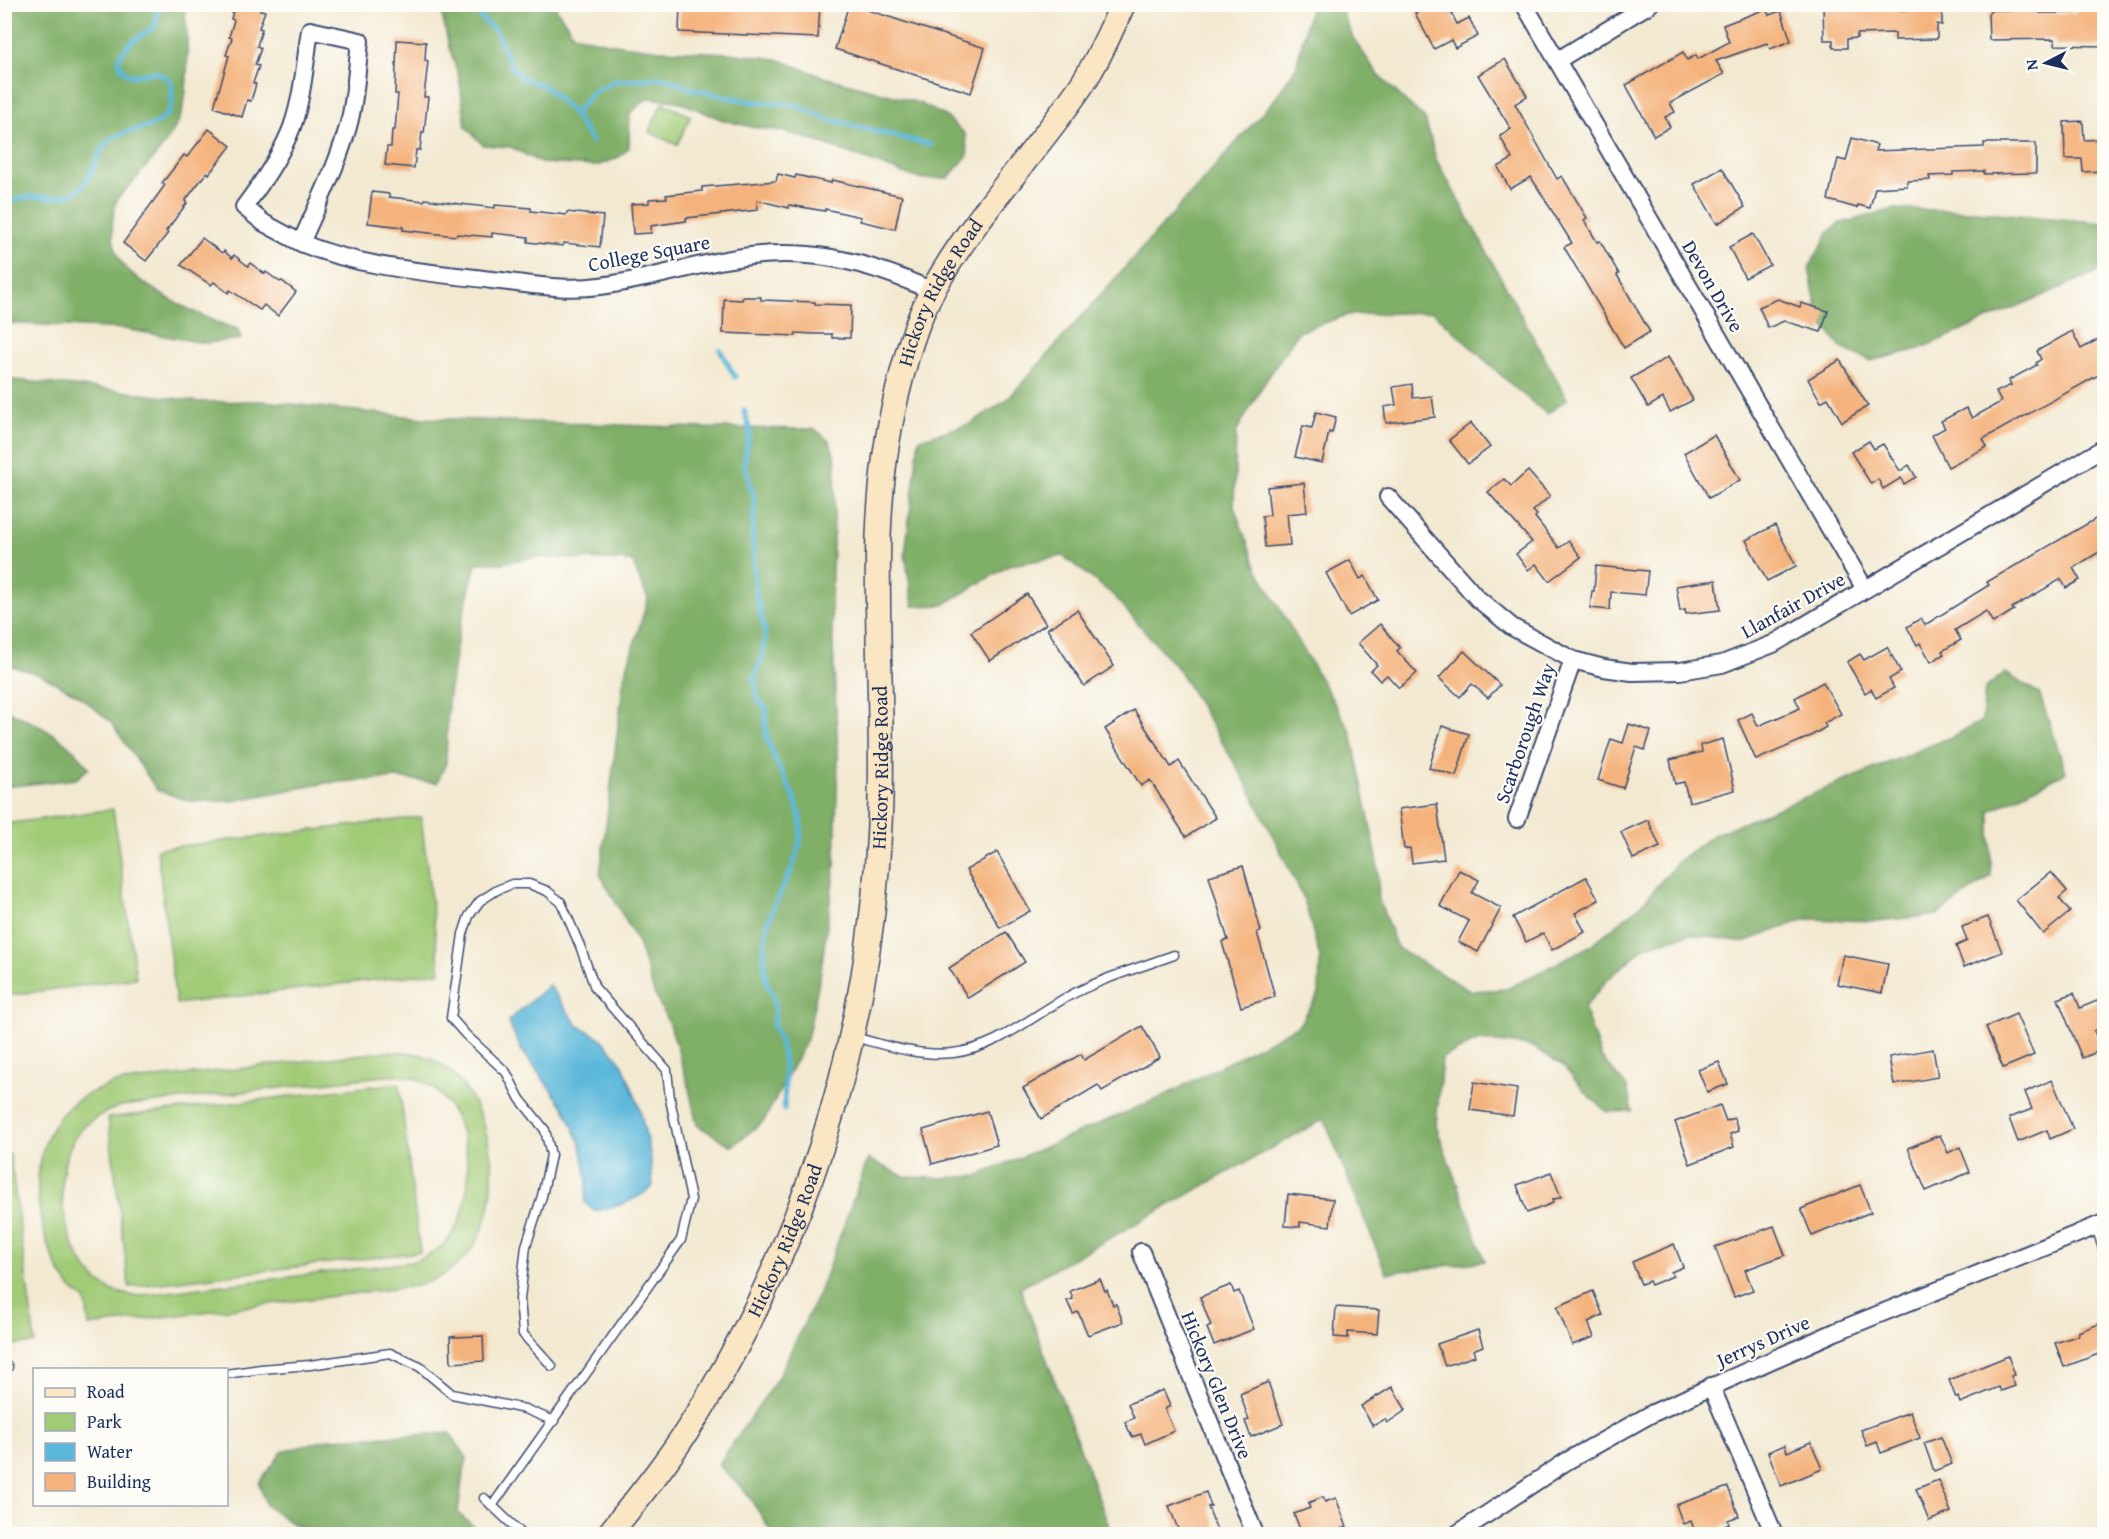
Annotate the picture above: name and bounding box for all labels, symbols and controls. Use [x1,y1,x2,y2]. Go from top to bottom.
north arrow [2016,33,2076,93]
text: N [2019,58,2044,72]
street label: Hickory Ridge Road [890,212,989,369]
street label: College Square [586,227,712,279]
street label: Devon Drive [1675,234,1751,337]
street label: Llanfair Drive [1735,564,1850,645]
street label: Scarborough Way [1487,659,1562,807]
street label: Hickory Ridge Road [863,685,895,850]
street label: Hickory Ridge Road [739,1159,829,1321]
street label: Hickory Glen Drive [1175,1306,1260,1463]
street label: Jerrys Drive [1709,1307,1814,1375]
legend [33,1368,228,1506]
text: Road [87,1378,125,1405]
text: Park [87,1408,123,1435]
text: Water [87,1438,133,1465]
text: Building [87,1468,151,1495]

